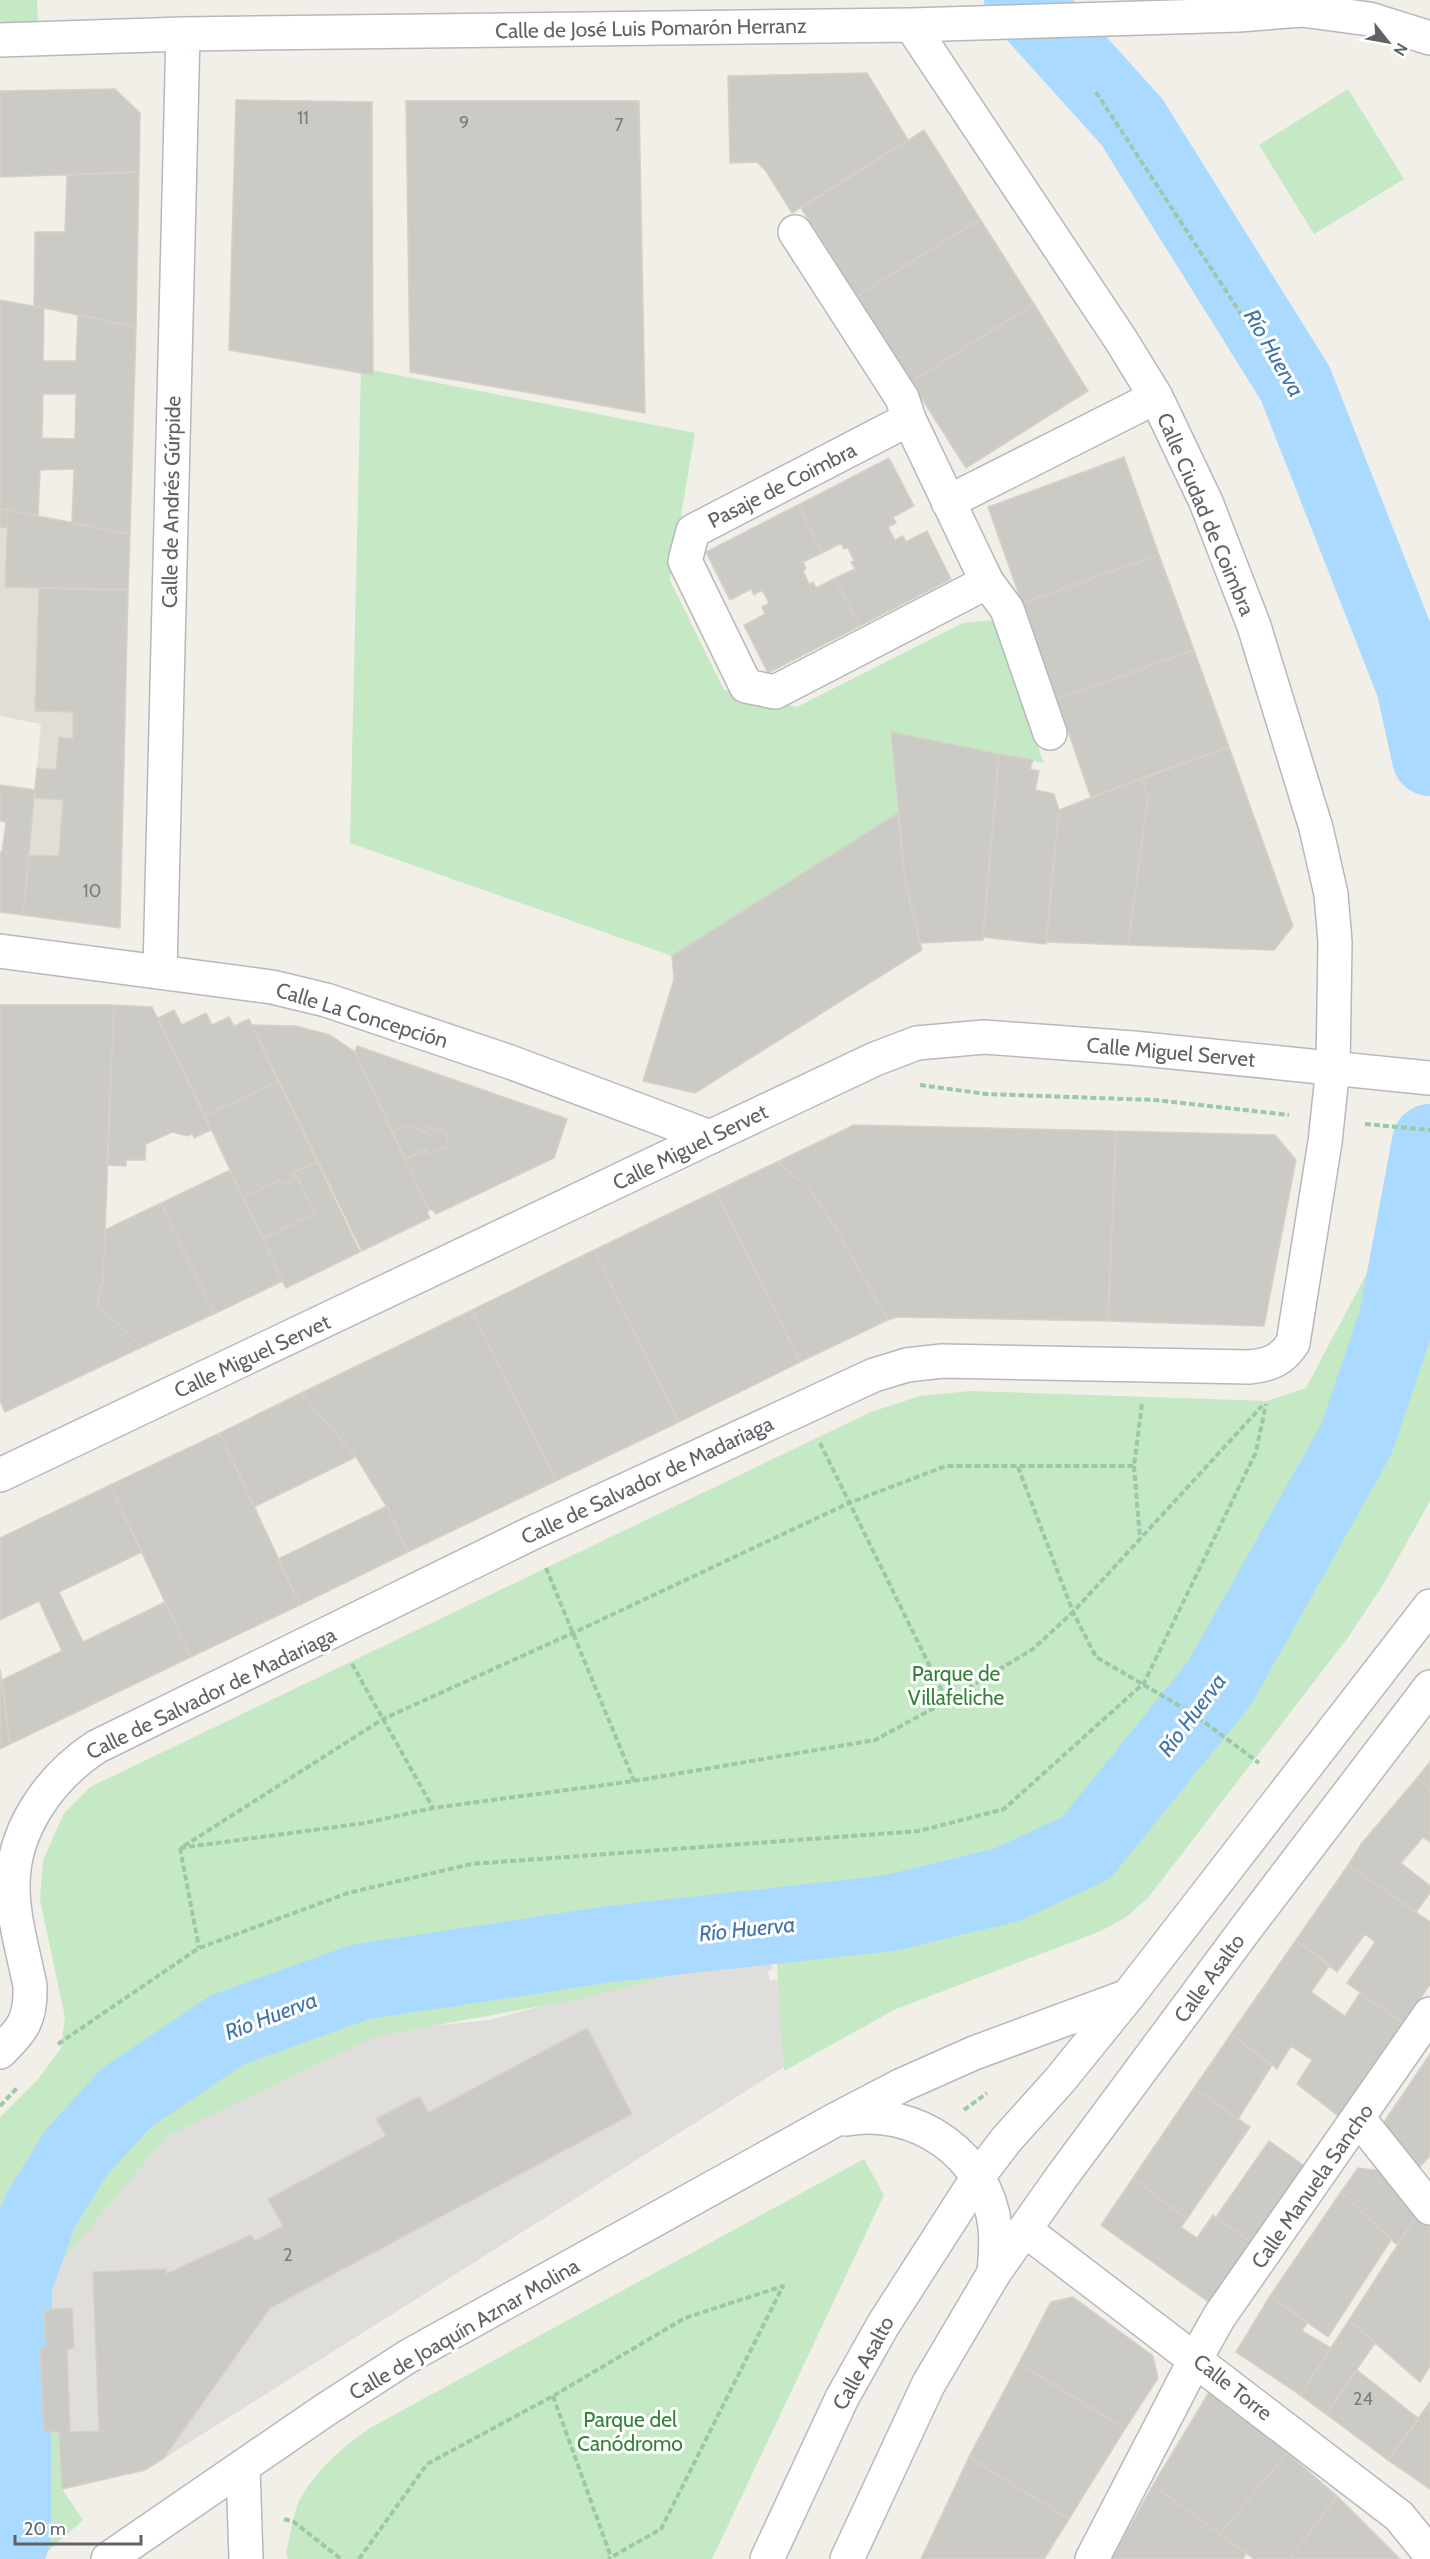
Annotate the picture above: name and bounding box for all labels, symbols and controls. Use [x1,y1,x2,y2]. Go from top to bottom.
north arrow [1358,12,1418,72]
street label: Calle de José Luis Pomarón Herranz [495,13,807,43]
text: N [1389,40,1411,59]
house number: 11 [297,107,309,129]
house number: 9 [459,112,469,134]
house number: 7 [614,114,624,136]
water label: Río Huerva [1238,304,1310,402]
street label: Calle de Andrés Gúrpide [157,395,185,608]
street label: Calle Ciudad de Coimbra [1152,409,1260,619]
street label: Pasaje de Coimbra [704,437,861,534]
house number: 10 [83,880,101,902]
street label: Calle La Concepción [273,977,451,1053]
street label: Calle Miguel Servet [1086,1032,1256,1072]
street label: Calle Miguel Servet [609,1099,771,1195]
street label: Calle Miguel Servet [170,1309,334,1403]
street label: Calle de Salvador de Madariaga [517,1411,777,1549]
street label: Calle de Salvador de Madariaga [82,1621,340,1765]
park label: Parque de Villafeliche [908,1661,1005,1710]
water label: Río Huerva [1152,1668,1232,1762]
water label: Río Huerva [697,1911,797,1947]
street label: Calle Asalto [1168,1929,1250,2027]
water label: Río Huerva [221,1986,321,2046]
street label: Calle Manuela Sancho [1246,2099,1378,2273]
house number: 2 [283,2244,293,2266]
street label: Calle de Joaquín Aznar Molina [345,2253,583,2405]
street label: Calle Asalto [827,2312,899,2414]
street label: Calle Torre [1189,2348,1278,2426]
house number: 24 [1353,2388,1373,2410]
park label: Parque del Canódromo [577,2407,683,2456]
scale bar [15,2508,141,2546]
text: 20 m [24,2518,66,2540]

